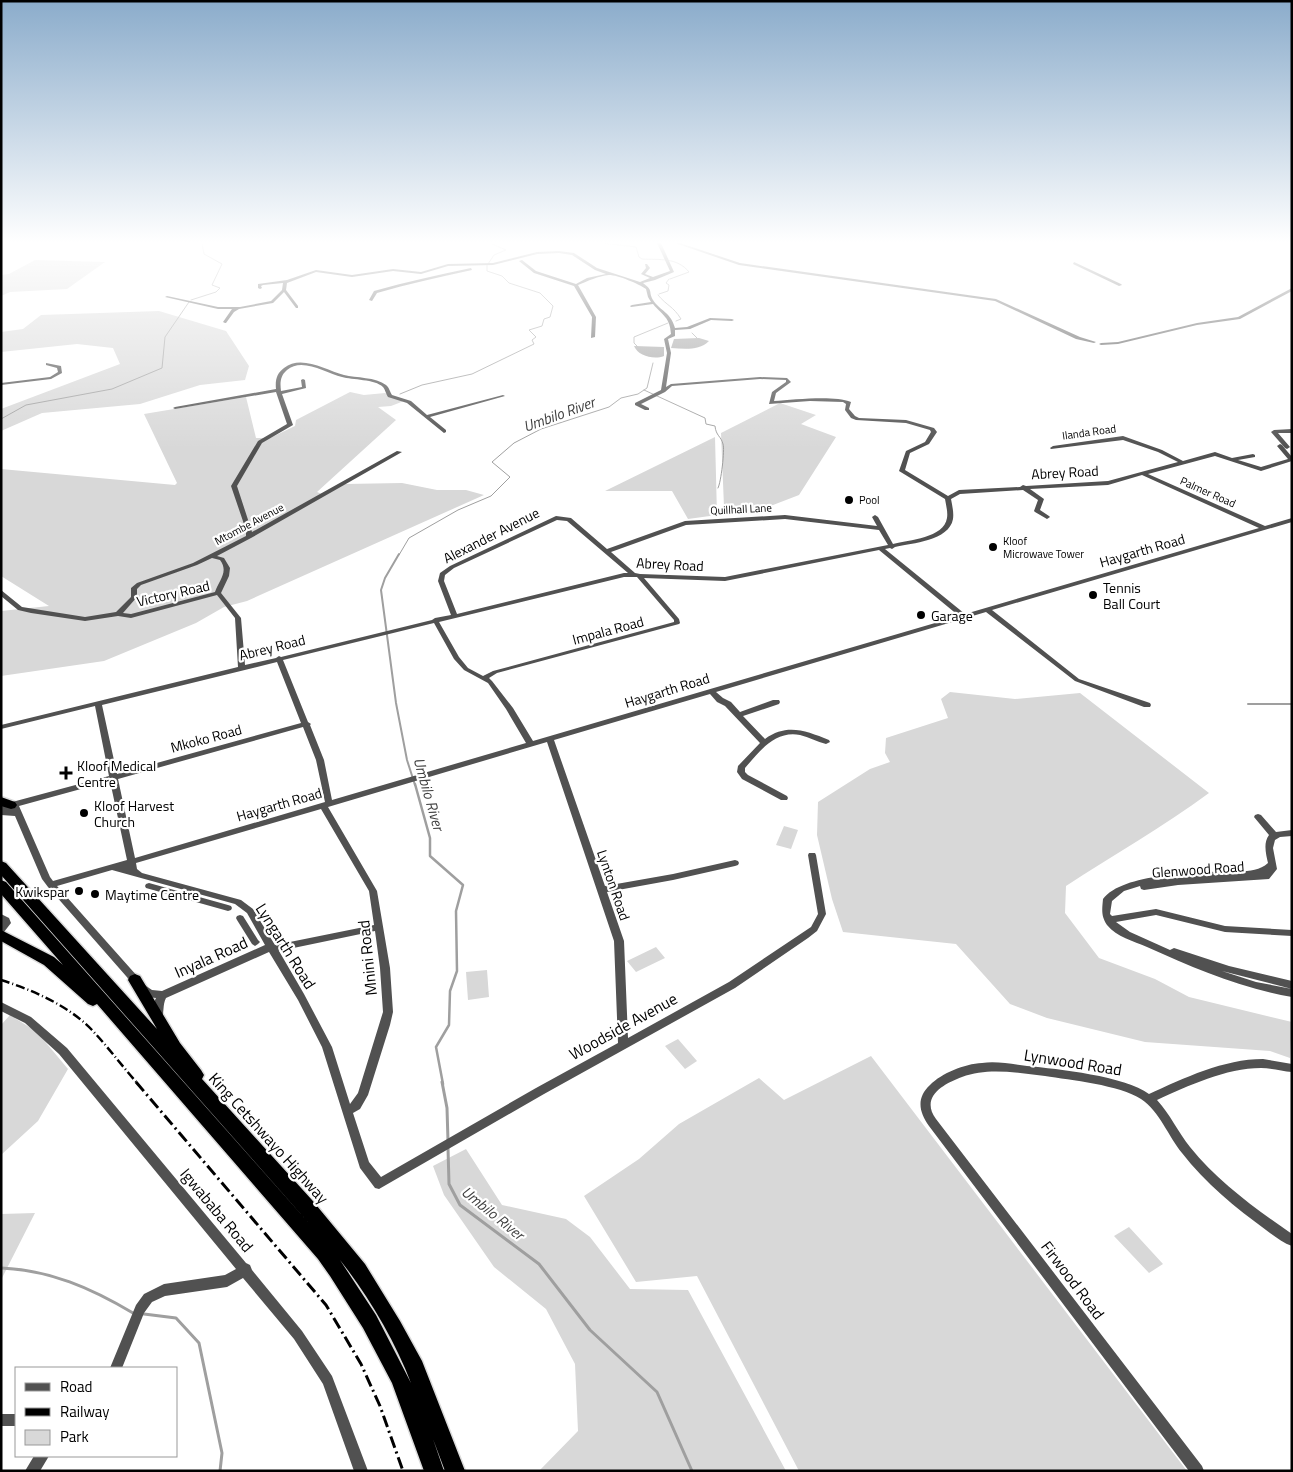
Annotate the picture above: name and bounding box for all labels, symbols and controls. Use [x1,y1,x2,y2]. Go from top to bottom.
water label: Umbilo River [520,390,600,438]
street label: Ilanda Road [1061,420,1117,444]
street label: Abrey Road [1031,460,1099,484]
street label: Palmer Road [1178,473,1239,511]
place label: Pool [859,492,880,508]
marker: Pool [843,494,855,506]
street label: Mtombe Avenue [212,499,287,549]
street label: Quillhall Lane [710,499,773,519]
street label: Alexander Avenue [439,502,543,568]
street label: Haygarth Road [1097,528,1187,572]
place label: Kloof Microwave Tower [1003,533,1084,562]
marker: Kloof Microwave Tower [987,541,999,553]
street label: Abrey Road [636,552,704,576]
street label: Victory Road [134,574,212,612]
place label: Tennis Ball Court [1103,577,1160,614]
marker: Tennis Ball Court [1087,589,1099,601]
place label: Garage [931,605,973,626]
marker: Garage [915,609,927,621]
street label: Impala Road [570,610,646,650]
street label: Abrey Road [237,629,307,665]
street label: Haygarth Road [622,667,712,713]
street label: Mkoko Road [168,718,244,758]
place label: Kloof Medical Centre [77,755,156,792]
water label: Umbilo River [408,755,451,835]
marker: Kloof Medical Centre [59,766,73,780]
street label: Haygarth Road [234,782,324,826]
place label: Kloof Harvest Church [94,795,174,832]
marker: Kloof Harvest Church [78,807,90,819]
street label: Lynton Road [592,847,636,923]
street label: Glenwood Road [1151,855,1245,883]
place label: Kwikspar [15,881,69,902]
place label: Maytime Centre [105,884,199,905]
marker: Kwikspar [73,885,85,897]
marker: Maytime Centre [89,888,101,900]
street label: Lyngarth Road [250,898,322,994]
street label: Mnini Road [351,919,383,997]
street label: Inyala Road [171,930,251,984]
street label: Woodside Avenue [565,986,681,1066]
street label: Lynwood Road [1022,1042,1124,1082]
street label: King Cetshwayo Highway [203,1067,335,1209]
street label: Igwababa Road [175,1163,259,1257]
water label: Umbilo River [457,1181,531,1247]
street label: Firwood Road [1035,1236,1111,1324]
legend [15,1367,178,1457]
text: Road [60,1375,92,1398]
text: Railway [60,1400,110,1423]
text: Park [60,1425,89,1448]

